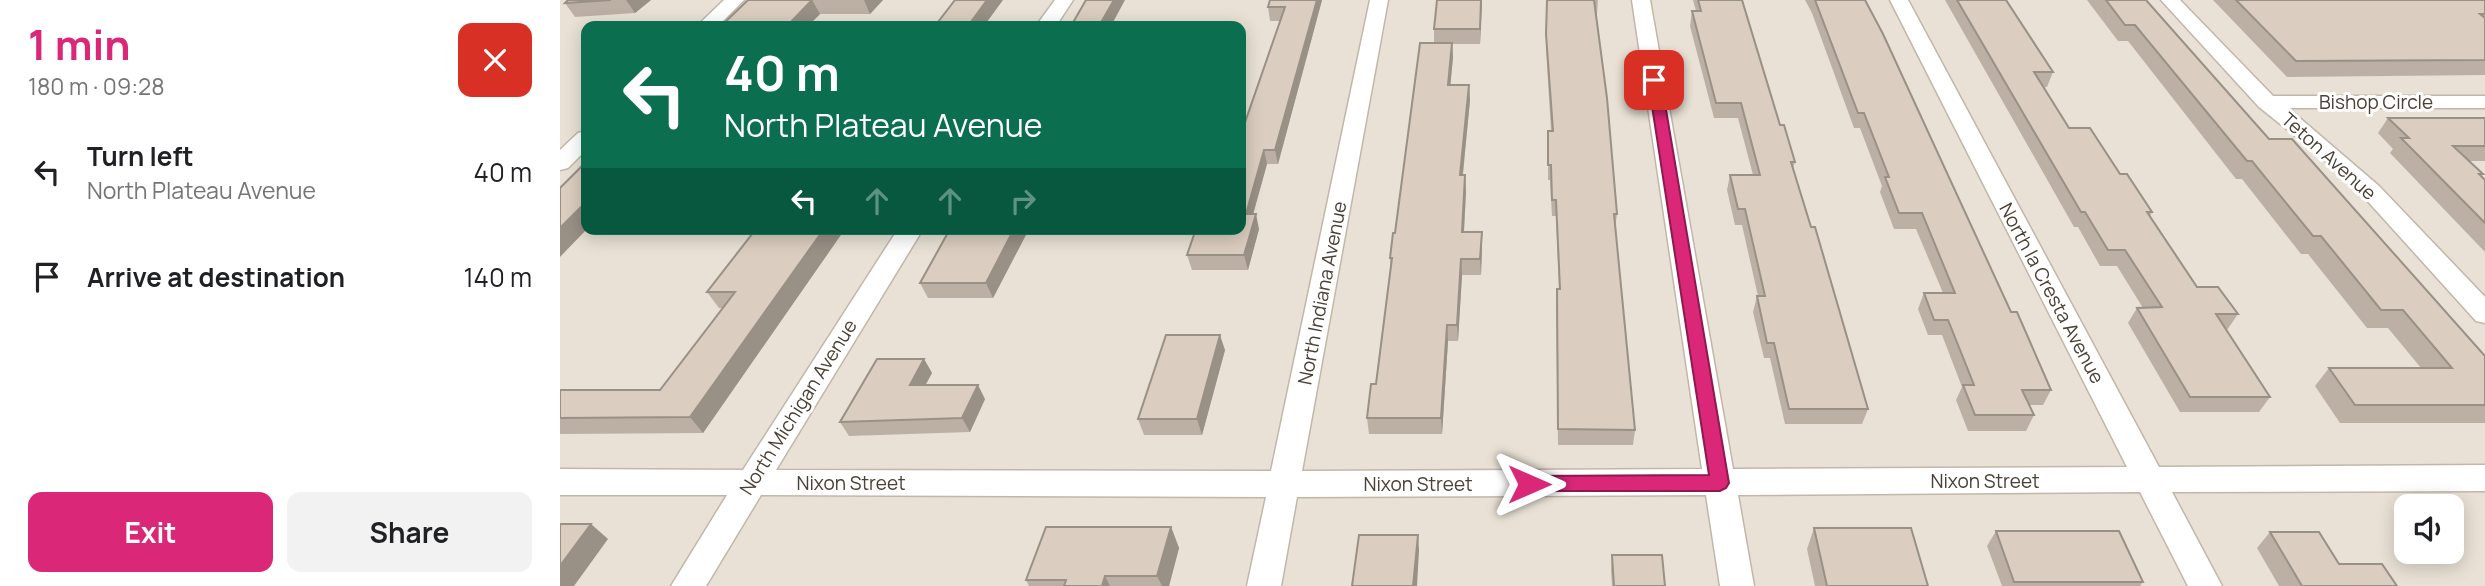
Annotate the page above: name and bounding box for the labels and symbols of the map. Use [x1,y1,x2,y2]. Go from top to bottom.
pin [1624,50,1684,110]
street label: Bishop Circle [2319,89,2433,115]
street label: Teton Avenue [2276,106,2382,206]
street label: North la Cresta Avenue [1993,198,2111,388]
street label: North Indiana Avenue [1291,199,1353,387]
street label: North Michigan Avenue [733,314,863,500]
position arrow [1492,447,1566,521]
street label: Nixon Street [1930,468,2040,494]
street label: Nixon Street [796,470,906,496]
street label: Nixon Street [1363,471,1473,497]

